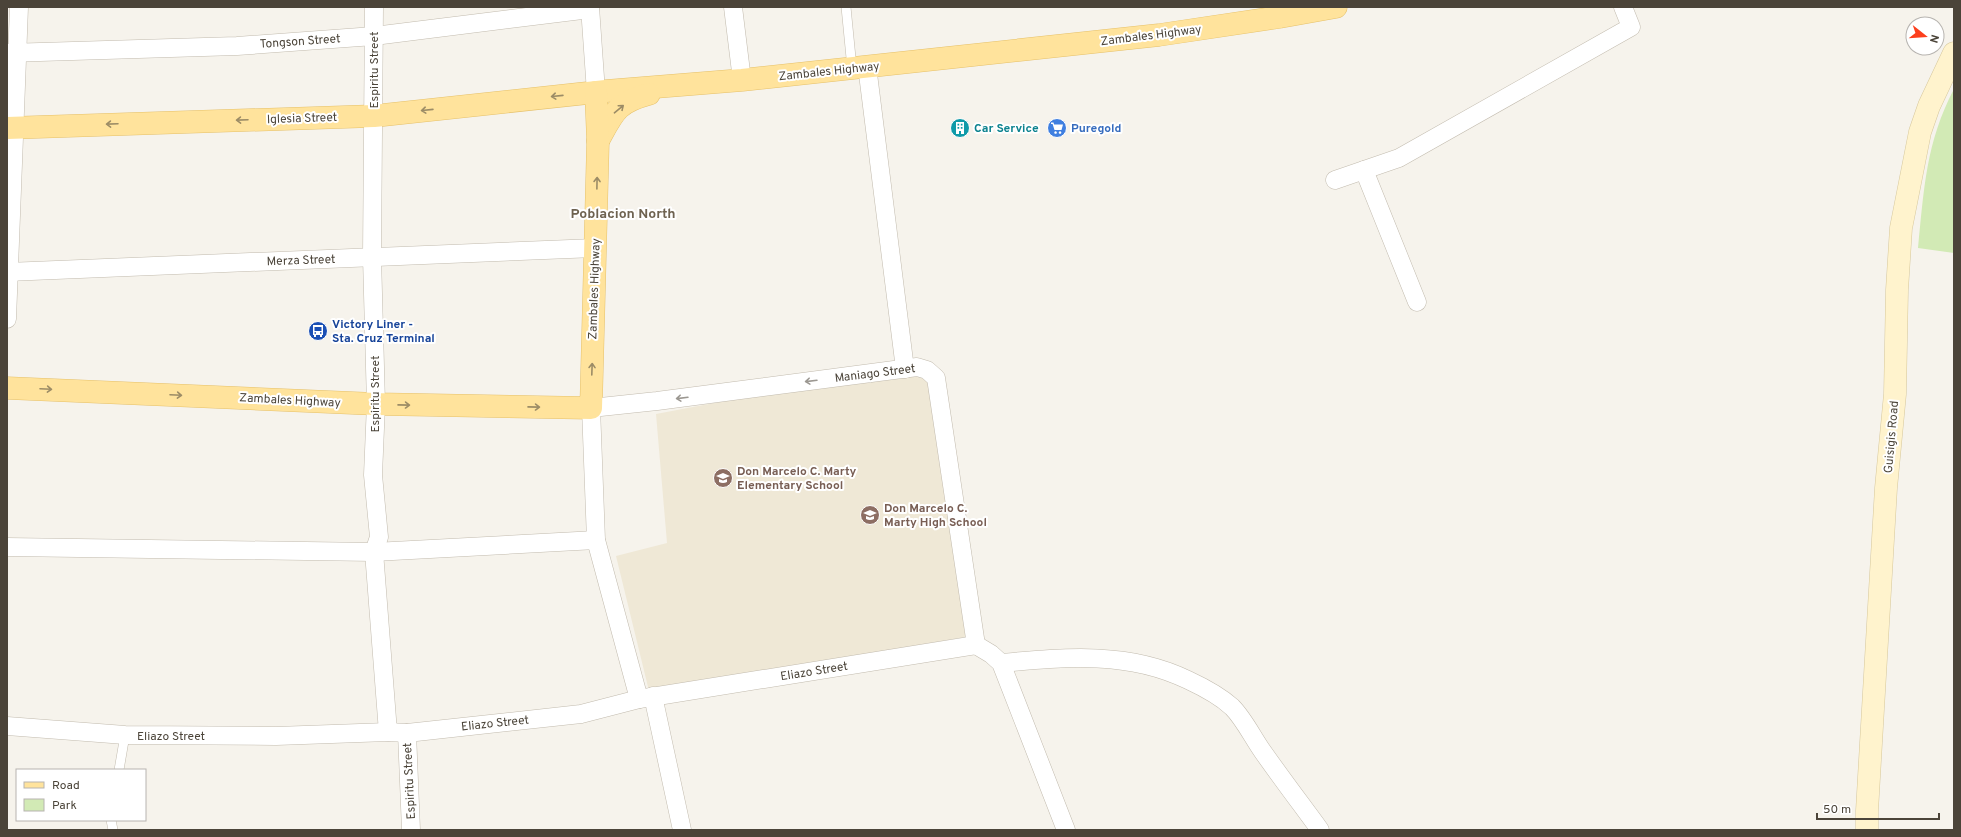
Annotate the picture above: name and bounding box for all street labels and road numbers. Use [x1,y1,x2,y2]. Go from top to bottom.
street label: Zambales Highway [1100,22,1202,50]
street label: Tongson Street [259,31,341,53]
street label: Espiritu Street [367,32,383,108]
street label: Zambales Highway [778,59,880,85]
street label: Iglesia Street [267,110,338,128]
street label: Zambales Highway [585,238,605,340]
street label: Merza Street [266,252,336,270]
street label: Espiritu Street [368,356,384,432]
street label: Maniago Street [834,361,916,387]
street label: Zambales Highway [239,390,341,412]
street label: Guisigis Road [1881,400,1903,474]
street label: Eliazo Street [779,659,849,685]
street label: Eliazo Street [460,712,530,736]
street label: Eliazo Street [137,729,205,745]
street label: Espiritu Street [400,742,420,820]

